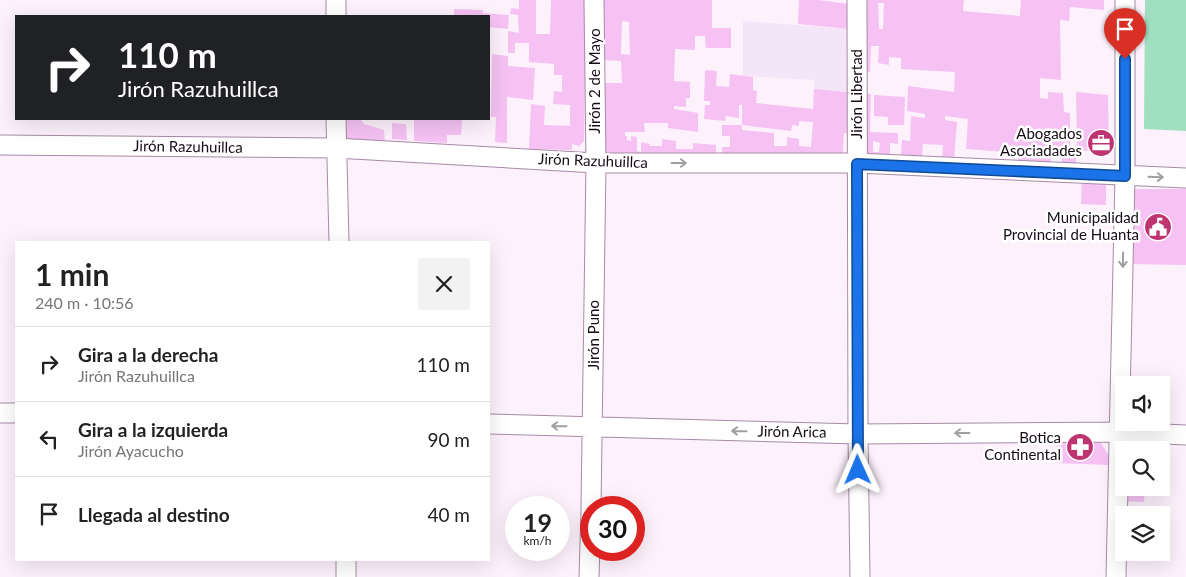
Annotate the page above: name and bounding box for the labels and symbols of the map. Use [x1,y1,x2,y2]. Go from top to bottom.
pin [1104,8,1146,59]
street label: Jirón 2 de Mayo [585,28,603,134]
street label: Jirón Libertad [847,49,865,139]
place label: Abogados Asociadades [1000,124,1082,159]
office icon: Abogados Asociadades [1086,128,1116,158]
street label: Jirón Razuhuillca [133,136,243,156]
street label: Jirón Razuhuillca [538,149,648,171]
one-way arrow [671,158,687,168]
one-way arrow [1148,172,1164,182]
place label: Municipalidad Provincial de Huanta [1003,208,1139,243]
public building icon: Municipalidad Provincial de Huanta [1143,212,1173,242]
one-way arrow [1118,251,1127,267]
street label: Jirón Puno [584,300,602,370]
one-way arrow [551,421,568,431]
street label: Jirón Arica [757,421,827,441]
one-way arrow [731,426,747,435]
one-way arrow [955,428,971,438]
place label: Botica Continental [984,428,1061,463]
pharmacy icon: Botica Continental [1065,432,1095,462]
position arrow [831,443,883,495]
speed limit sign: 30 [580,496,645,561]

